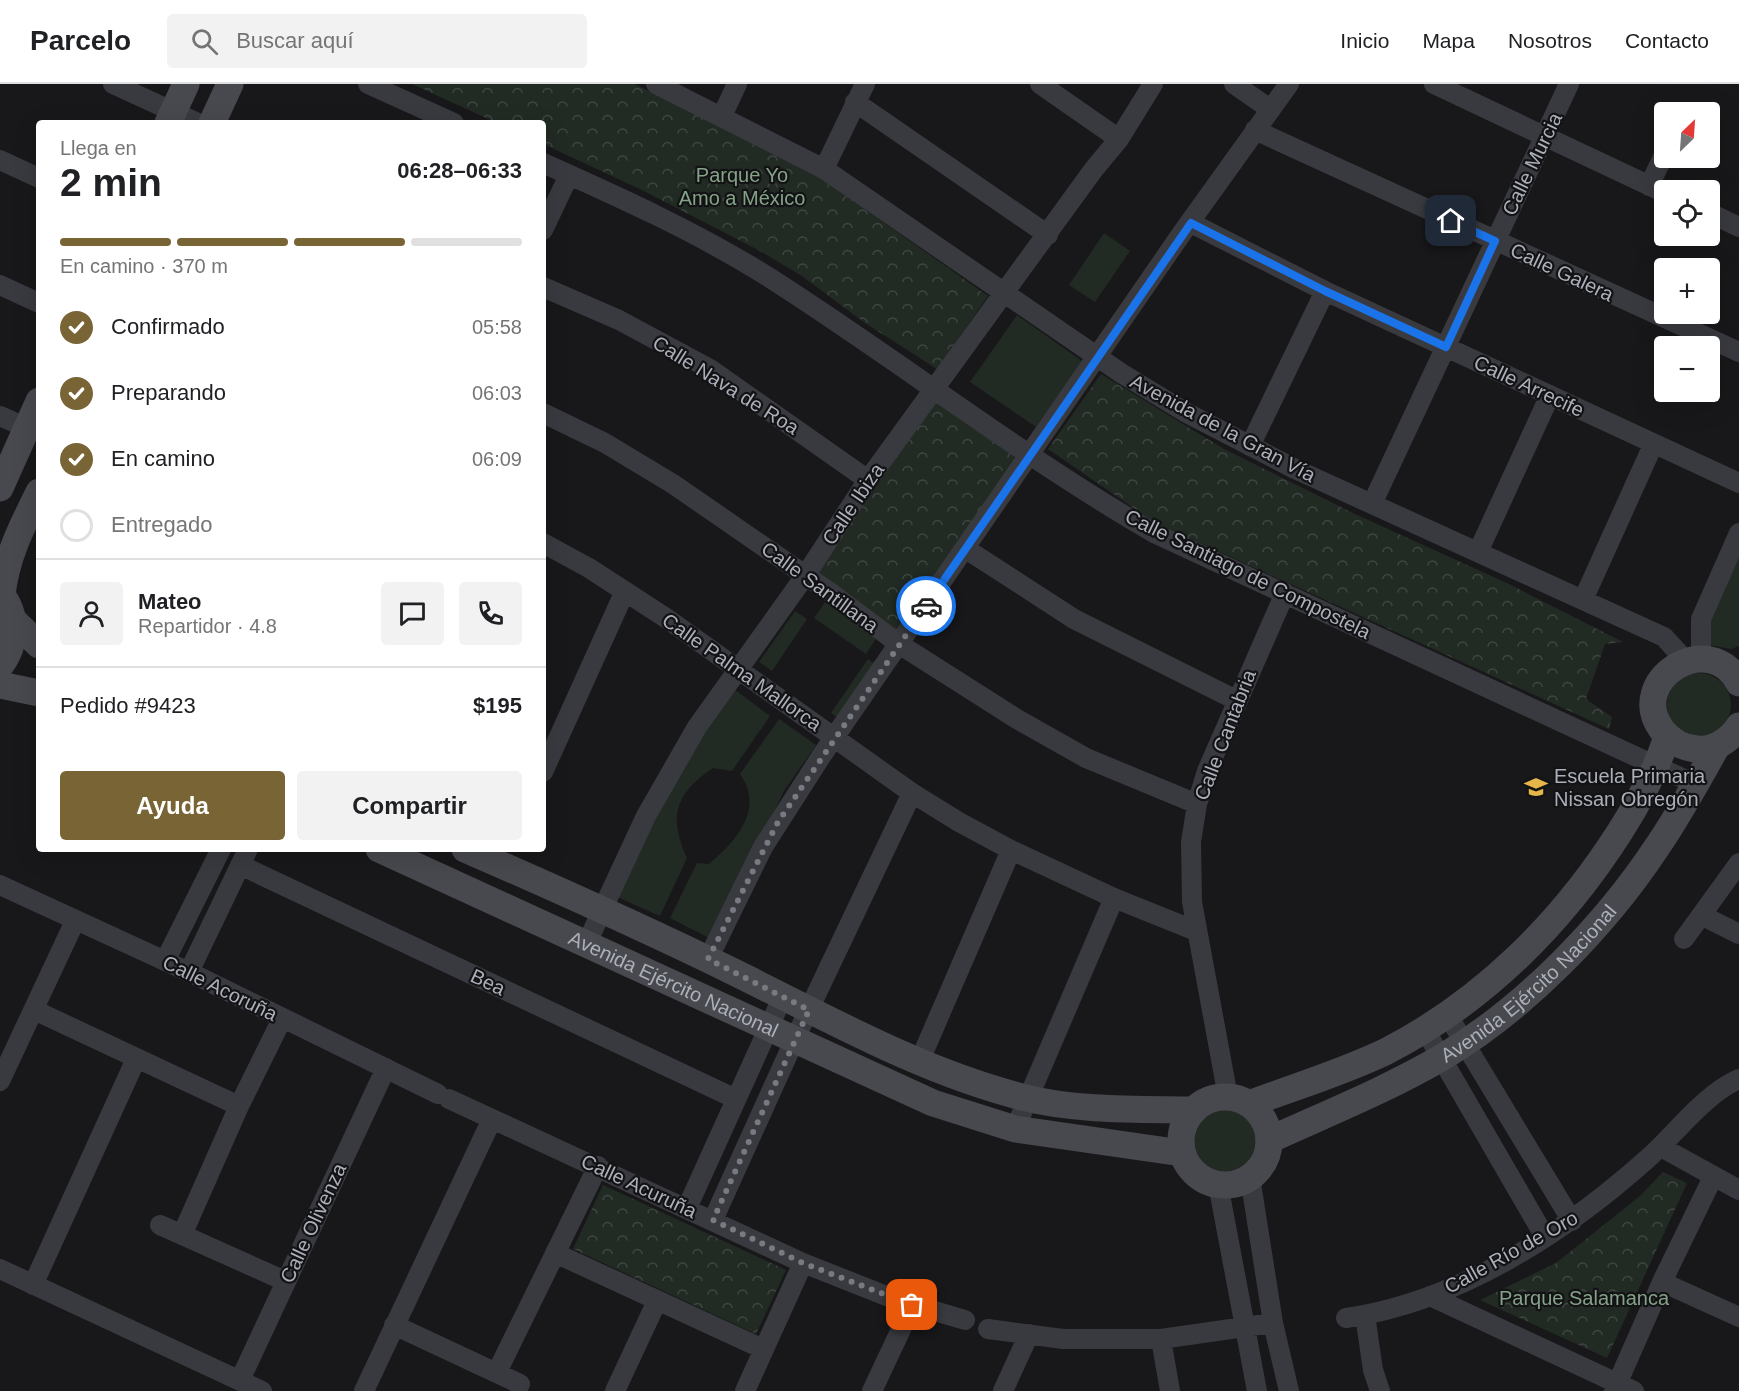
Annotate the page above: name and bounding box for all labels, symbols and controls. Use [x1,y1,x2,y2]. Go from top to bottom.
search box [167,14,587,68]
text: Parcelo [30,25,131,56]
icon: search [188,25,221,58]
text: Buscar aquí [236,28,354,53]
text: Inicio [1340,29,1389,52]
text: Mapa [1422,29,1475,52]
text: Nosotros [1508,29,1592,52]
text: Contacto [1625,29,1709,52]
north arrow [1654,102,1720,168]
map controls [1654,102,1720,402]
street label: Calle Murcia [1498,108,1567,219]
text: Llega en [60,137,137,159]
text: 06:28–06:33 [397,158,522,183]
text: 2 min [60,161,162,204]
park label: Parque Yo Amo a México [679,164,805,209]
button: locate [1654,180,1720,246]
pin [1425,195,1476,246]
icon: home [1434,204,1467,237]
street label: Calle Galera [1507,239,1618,306]
text: En camino · 370 m [60,255,228,277]
button: + [1654,258,1720,324]
icon: check [60,311,93,344]
text: Confirmado [111,314,225,339]
text: 05:58 [472,316,522,338]
street label: Calle Nava de Roa [649,331,804,439]
button: − [1654,336,1720,402]
street label: Calle Arrecife [1470,351,1588,421]
street label: Avenida de la Gran Vía [1127,370,1320,487]
icon: check [60,377,93,410]
text: Preparando [111,380,226,405]
text: 06:03 [472,382,522,404]
icon: check [60,443,93,476]
text: En camino [111,446,215,471]
text: 06:09 [472,448,522,470]
street label: Calle Ibiza [818,458,889,549]
street label: Calle Santiago de Compostela [1122,505,1375,643]
text: Entregado [111,512,213,537]
street label: Calle Santillana [757,537,883,637]
courier [896,576,956,636]
button: person [60,582,123,645]
button: chat [381,582,444,645]
button: phone [459,582,522,645]
text: Mateo [138,589,202,614]
icon: car [910,590,943,623]
street label: Calle Palma Mallorca [658,609,826,736]
text: Repartidor · 4.8 [138,615,277,637]
street label: Calle Cantabria [1190,666,1260,803]
text: Pedido #9423 [60,693,196,718]
text: $195 [473,693,522,718]
place label: Escuela Primaria Nissan Obregón [1554,765,1706,810]
button: Ayuda [60,771,285,840]
button: Compartir [297,771,522,840]
school or university icon: Escuela Primaria Nissan Obregón [1523,774,1549,800]
street label: Avenida Ejército Nacional [1437,900,1621,1067]
street label: Avenida Ejército Nacional [565,927,782,1041]
street label: Calle Acoruña [159,951,282,1026]
street label: Bea [467,965,510,1000]
street label: Calle Acuruña [578,1150,701,1223]
street label: Calle Olivenza [276,1159,351,1286]
street label: Calle Río de Oro [1441,1206,1581,1298]
pin [886,1279,937,1330]
park label: Parque Salamanca [1499,1287,1670,1309]
icon: bag [895,1288,928,1321]

